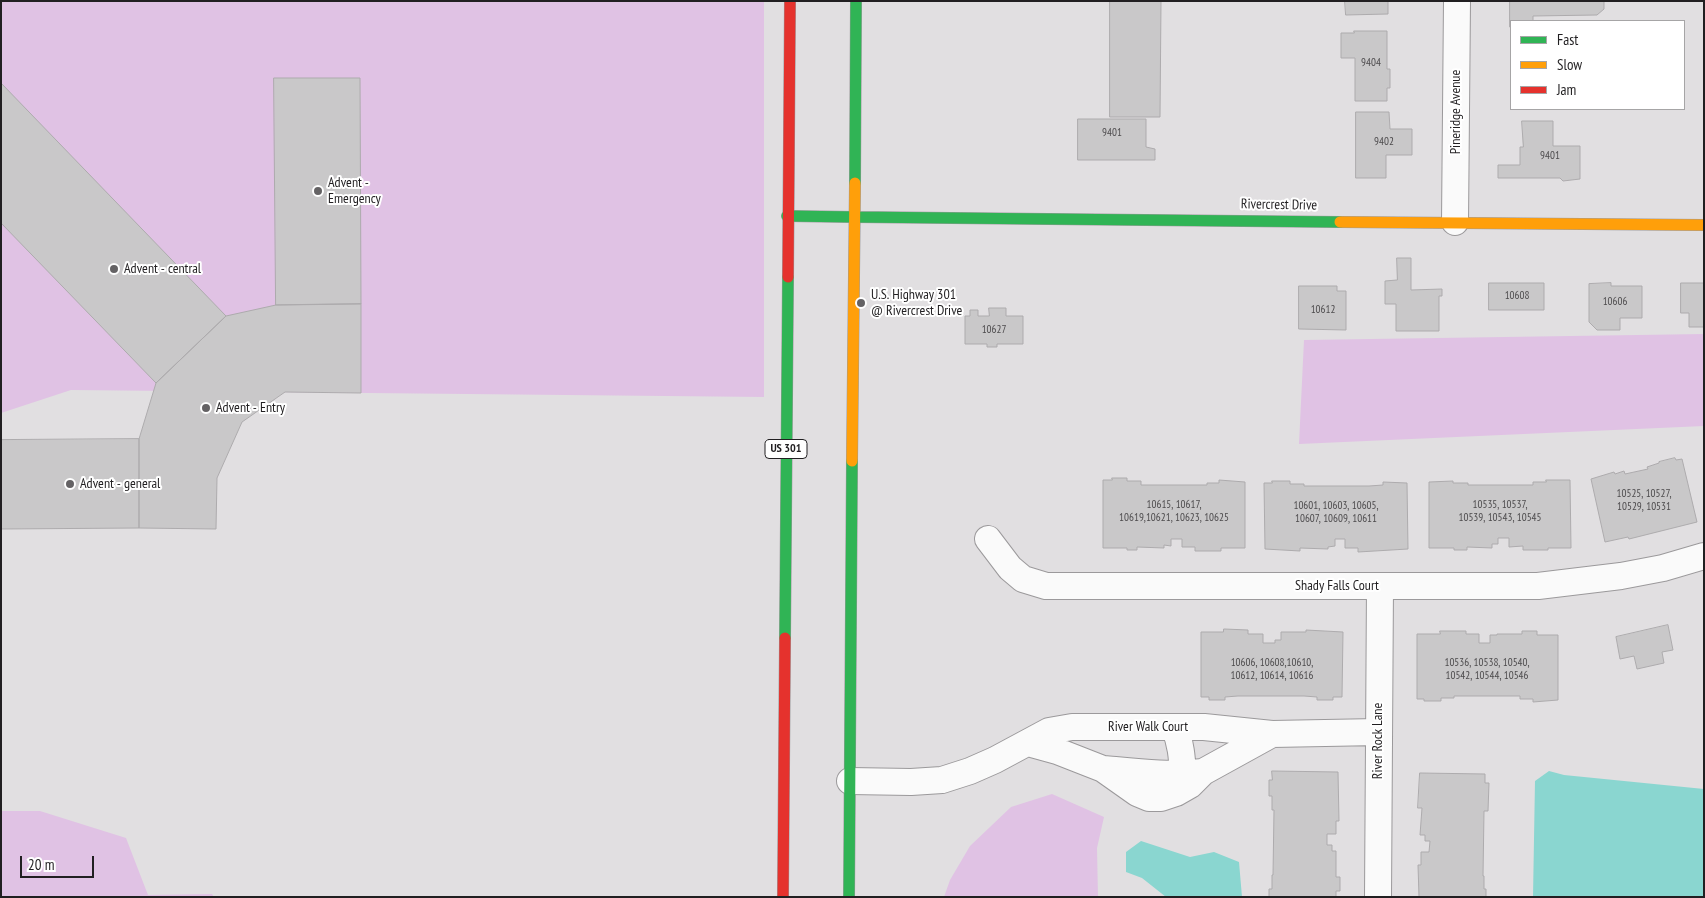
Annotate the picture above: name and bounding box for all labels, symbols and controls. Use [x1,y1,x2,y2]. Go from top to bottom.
legend [1510,20,1685,110]
text: Fast [1557,30,1578,49]
text: Slow [1557,55,1582,74]
house number: 9404 [1361,56,1381,70]
street label: Pineridge Avenue [1448,70,1464,154]
text: Jam [1557,80,1576,99]
house number: 9401 [1102,126,1122,140]
house number: 9402 [1374,135,1394,149]
house number: 9401 [1540,149,1560,163]
place label: Advent - Emergency [328,175,381,208]
marker: Advent - Emergency [312,185,324,197]
street label: Rivercrest Drive [1241,196,1317,214]
place label: Advent - central [124,261,201,277]
marker: Advent - central [108,263,120,275]
place label: U.S. Highway 301 @ Rivercrest Drive [871,287,962,320]
house number: 10608 [1505,289,1529,303]
house number: 10606 [1603,295,1627,309]
marker: U.S. Highway 301 @ Rivercrest Drive [855,297,867,309]
house number: 10612 [1311,303,1335,317]
house number: 10627 [982,323,1006,337]
place label: Advent - Entry [216,400,285,416]
marker: Advent - Entry [200,402,212,414]
road number: US 301 [765,439,807,458]
place label: Advent - general [80,476,160,492]
marker: Advent - general [64,478,76,490]
house number: 10525, 10527, 10529, 10531 [1617,487,1671,513]
house number: 10615, 10617, 10619,10621, 10623, 10625 [1119,498,1229,524]
house number: 10535, 10537, 10539, 10543, 10545 [1458,498,1542,524]
house number: 10601, 10603, 10605, 10607, 10609, 10611 [1293,499,1379,525]
street label: Shady Falls Court [1295,578,1379,594]
house number: 10606, 10608,10610, 10612, 10614, 10616 [1230,656,1314,682]
house number: 10536, 10538, 10540, 10542, 10544, 10546 [1444,656,1530,682]
street label: River Rock Lane [1370,703,1386,779]
street label: River Walk Court [1108,719,1188,735]
scale bar [22,846,96,878]
text: 20 m [28,855,54,874]

